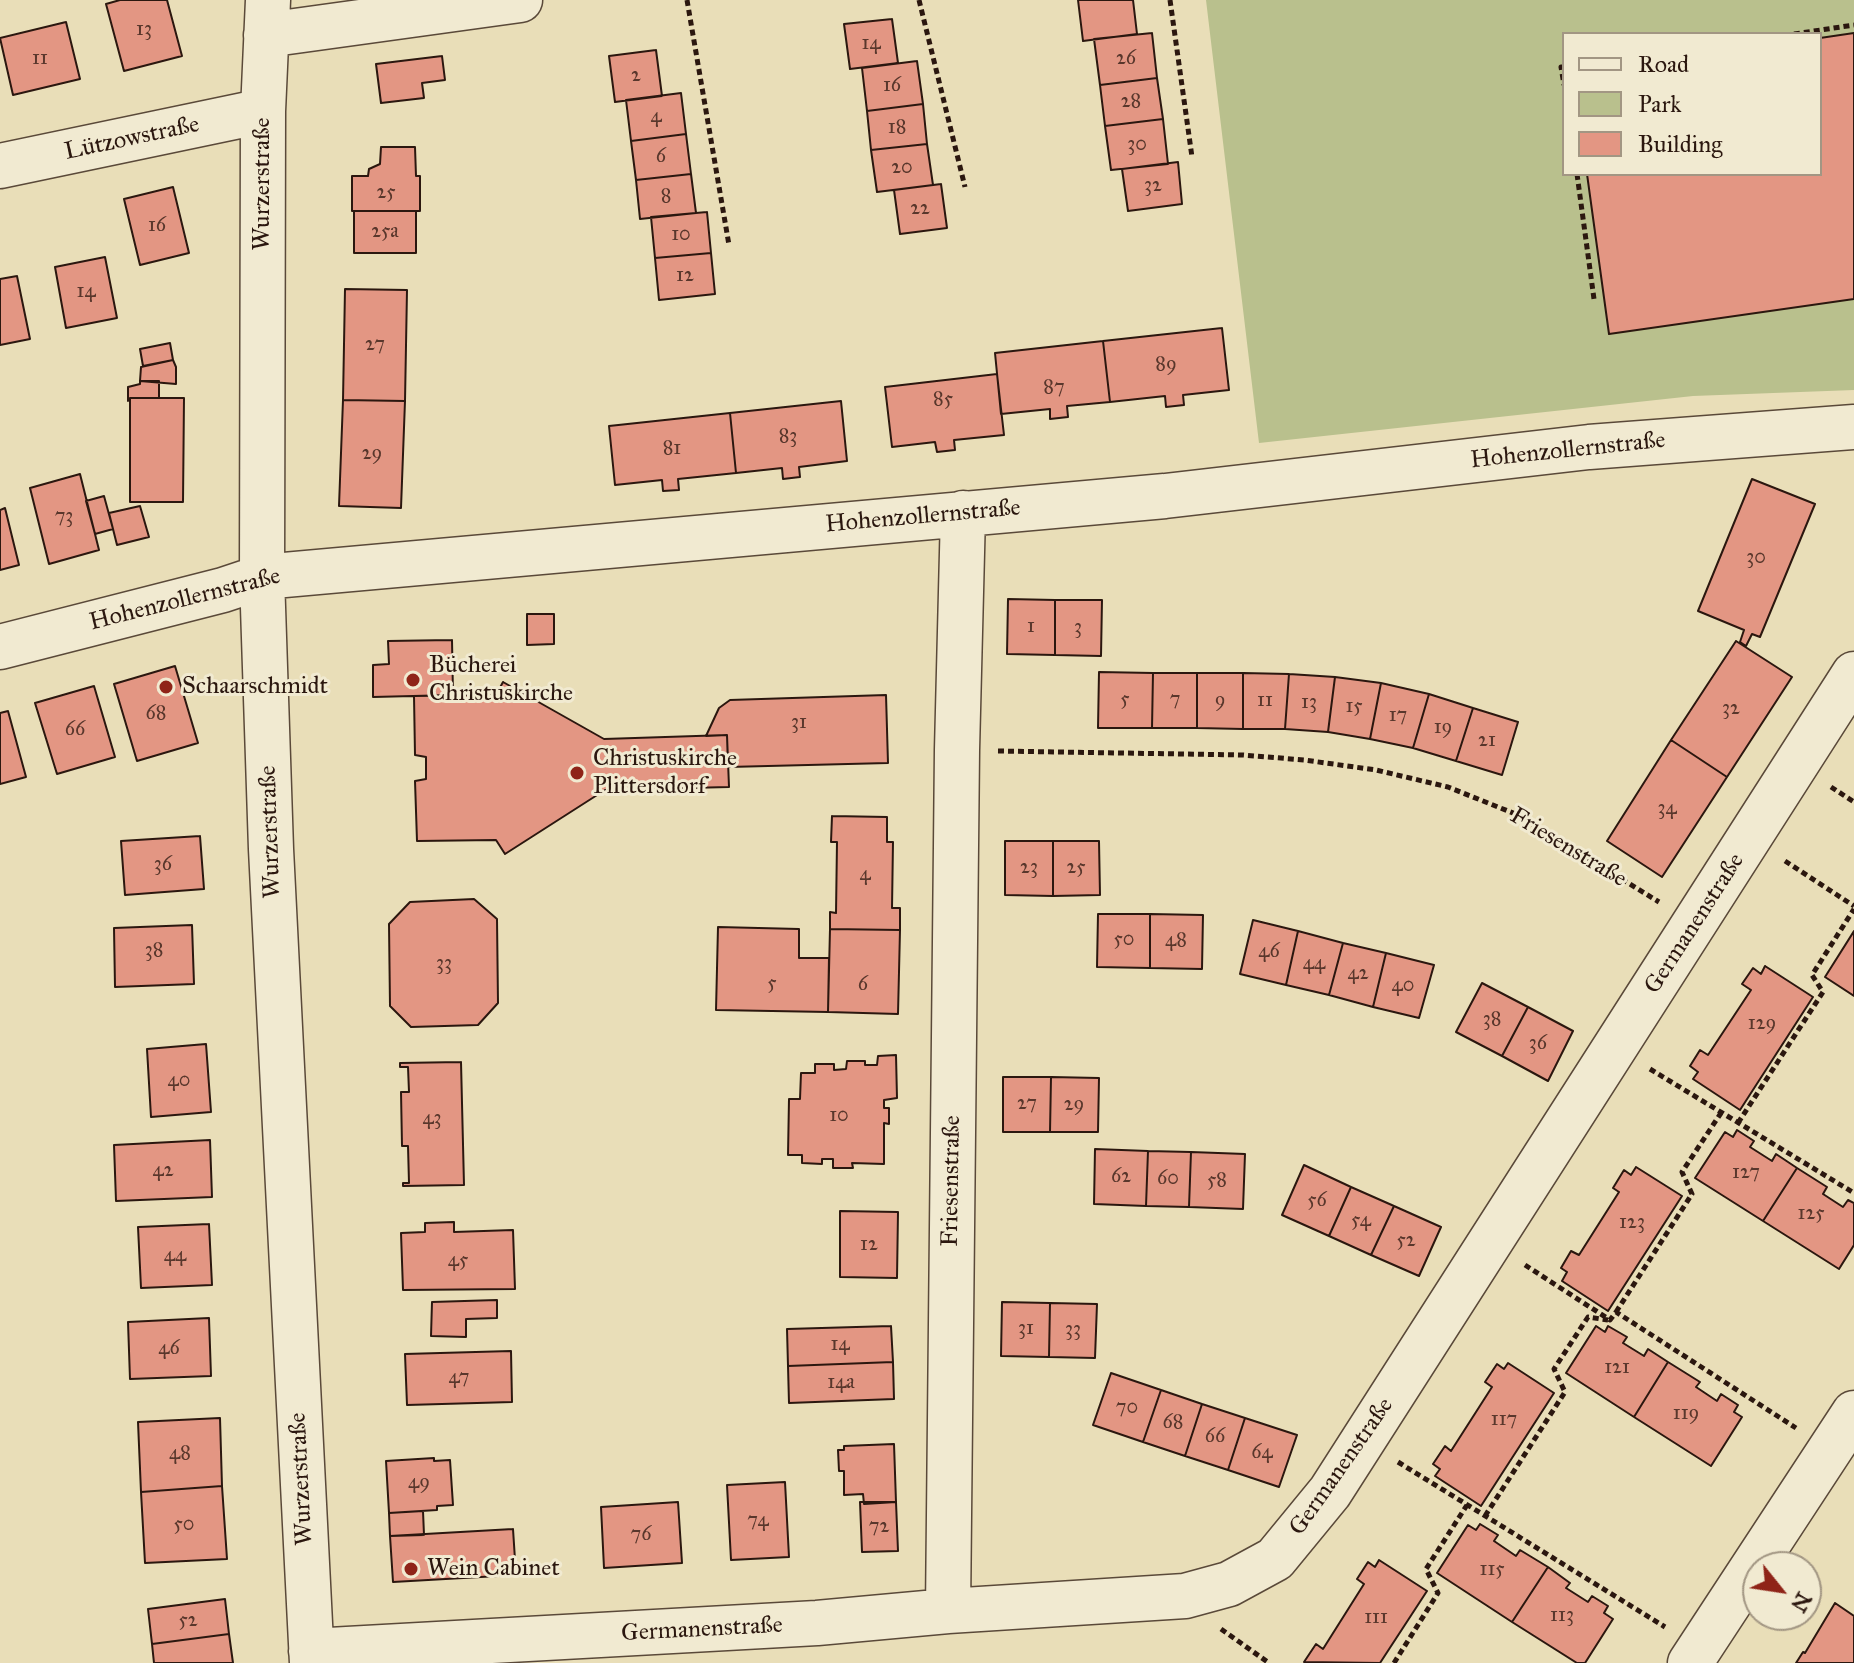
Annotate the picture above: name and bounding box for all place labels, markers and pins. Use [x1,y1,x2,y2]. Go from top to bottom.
place label: Bücherei Christuskirche [429,652,573,708]
marker: Bücherei Christuskirche [404,671,422,689]
place label: Schaarschmidt [182,673,328,701]
marker: Schaarschmidt [157,678,175,696]
place label: Christuskirche Plittersdorf [593,745,737,801]
marker: Christuskirche Plittersdorf [568,764,586,782]
place label: Wein Cabinet [427,1555,560,1583]
marker: Wein Cabinet [402,1560,420,1578]

